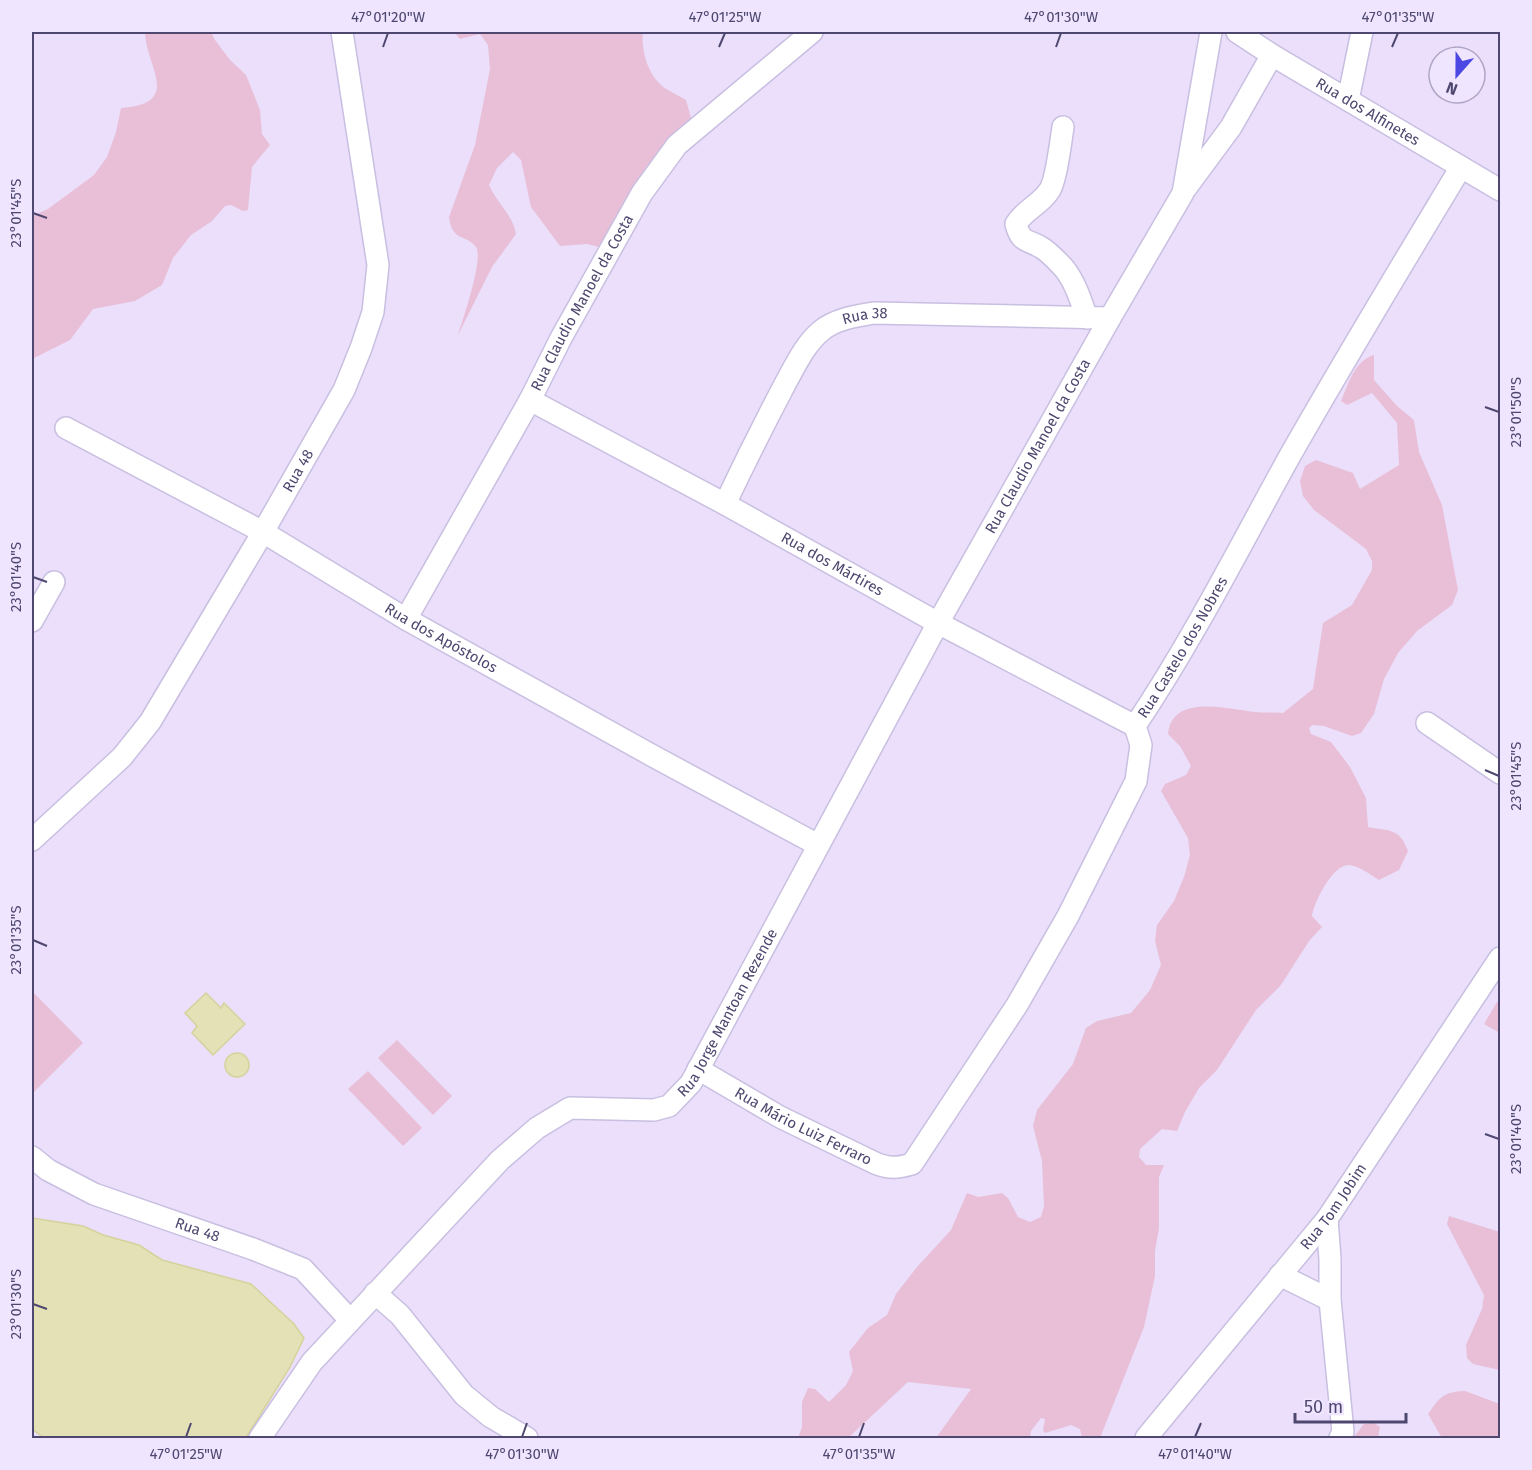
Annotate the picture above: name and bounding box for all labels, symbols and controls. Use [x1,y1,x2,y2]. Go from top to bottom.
text: 47°01'20"W [351,8,426,26]
text: 47°01'25"W [689,8,762,26]
text: 47°01'30"W [1024,8,1099,26]
text: 47°01'35"W [1362,8,1435,26]
north arrow [1427,45,1487,105]
street label: Rua dos Alfinetes [1312,74,1423,149]
text: N [1443,78,1460,99]
text: 23°01'45"S [7,179,25,247]
street label: Rua Claudio Manoel da Costa [527,211,637,394]
street label: Rua 38 [840,304,888,328]
street label: Rua Claudio Manoel da Costa [981,356,1094,537]
text: 23°01'50"S [1507,377,1525,447]
street label: Rua 48 [279,446,317,495]
street label: Rua dos Mártires [778,528,887,600]
text: 23°01'40"S [7,542,25,612]
street label: Rua Castelo dos Nobres [1134,574,1231,721]
street label: Rua dos Apóstolos [381,599,500,677]
text: 23°01'45"S [1507,742,1525,810]
text: 23°01'35"S [7,905,25,975]
street label: Rua Jorge Mantoan Rezende [674,926,781,1101]
street label: Rua Mário Luiz Ferraro [732,1084,875,1169]
text: 23°01'40"S [1507,1104,1525,1174]
street label: Rua Tom Jobim [1296,1160,1370,1253]
street label: Rua 48 [173,1214,222,1246]
text: 23°01'30"S [7,1269,25,1339]
scale bar [1295,1386,1406,1424]
text: 50 m [1304,1396,1343,1418]
text: 47°01'25"W [150,1445,223,1463]
text: 47°01'30"W [485,1445,560,1463]
text: 47°01'35"W [823,1445,896,1463]
text: 47°01'40"W [1158,1445,1233,1463]

